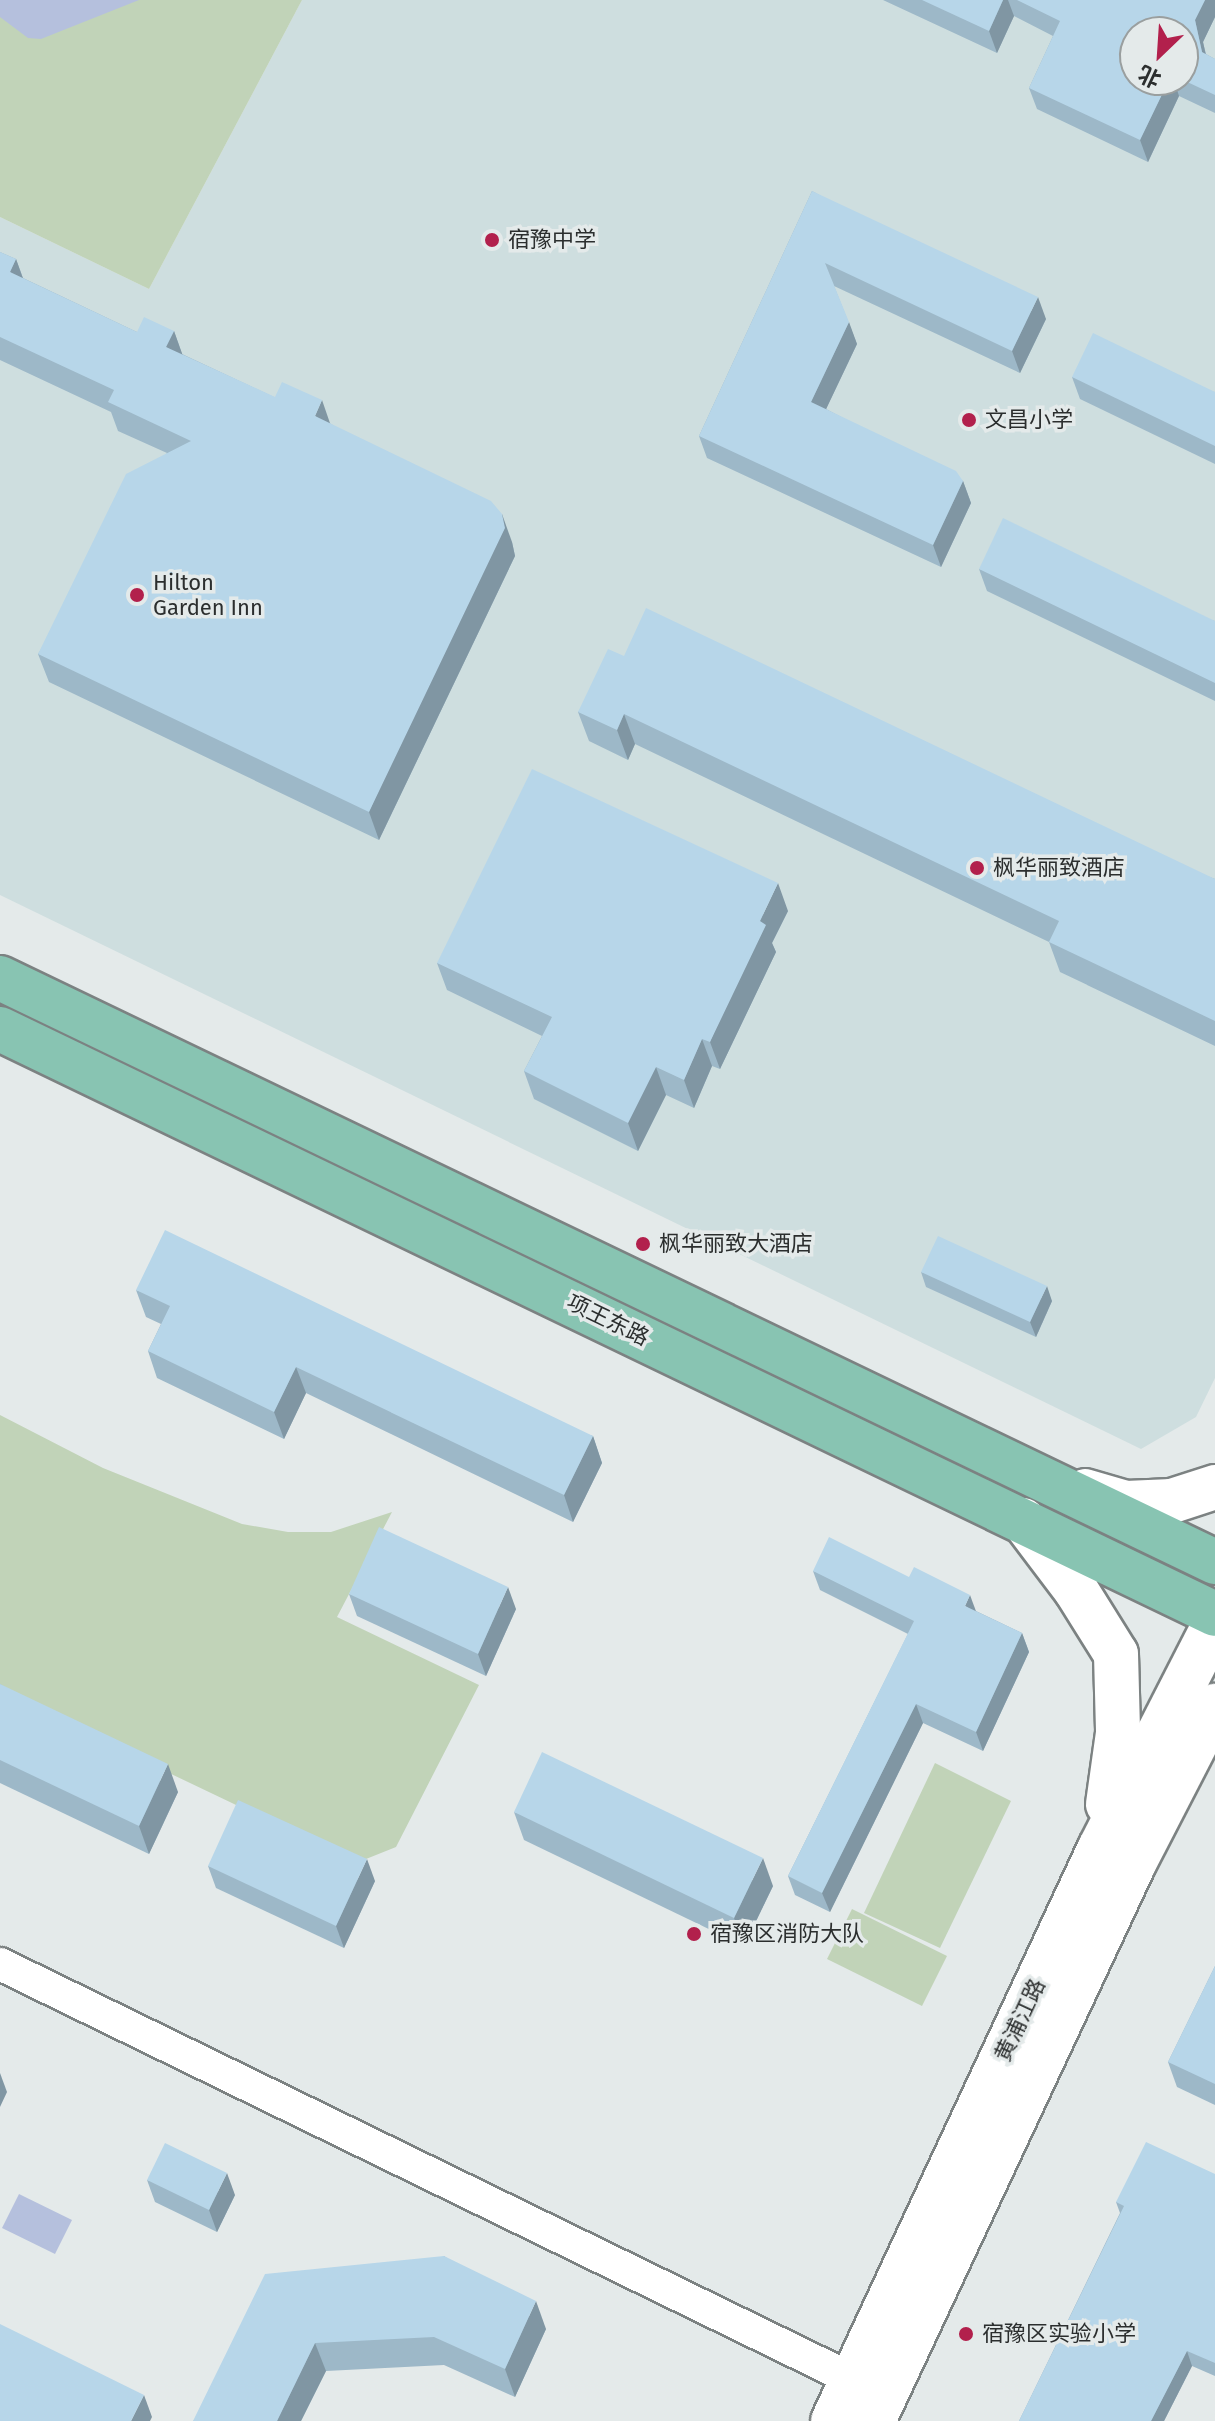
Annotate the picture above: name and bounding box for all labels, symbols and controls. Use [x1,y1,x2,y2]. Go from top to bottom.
north arrow [1119,16,1199,96]
text: 北 [1134,60,1165,93]
place label: 宿豫中学 [508,227,596,253]
marker: 宿豫中学 [483,231,501,249]
place label: 文昌小学 [985,407,1073,433]
marker: 文昌小学 [960,411,978,429]
place label: Hilton Garden Inn [153,569,263,620]
marker: Hilton Garden Inn [128,586,146,604]
place label: 枫华丽致酒店 [993,855,1125,881]
marker: 枫华丽致酒店 [968,859,986,877]
place label: 枫华丽致大酒店 [659,1231,813,1257]
marker: 枫华丽致大酒店 [634,1235,652,1253]
street label: 项王东路 [563,1289,653,1351]
place label: 宿豫区消防大队 [710,1921,864,1947]
marker: 宿豫区消防大队 [685,1925,703,1943]
street label: 黄浦江路 [989,1975,1051,2065]
place label: 宿豫区实验小学 [982,2321,1136,2347]
marker: 宿豫区实验小学 [957,2325,975,2343]

